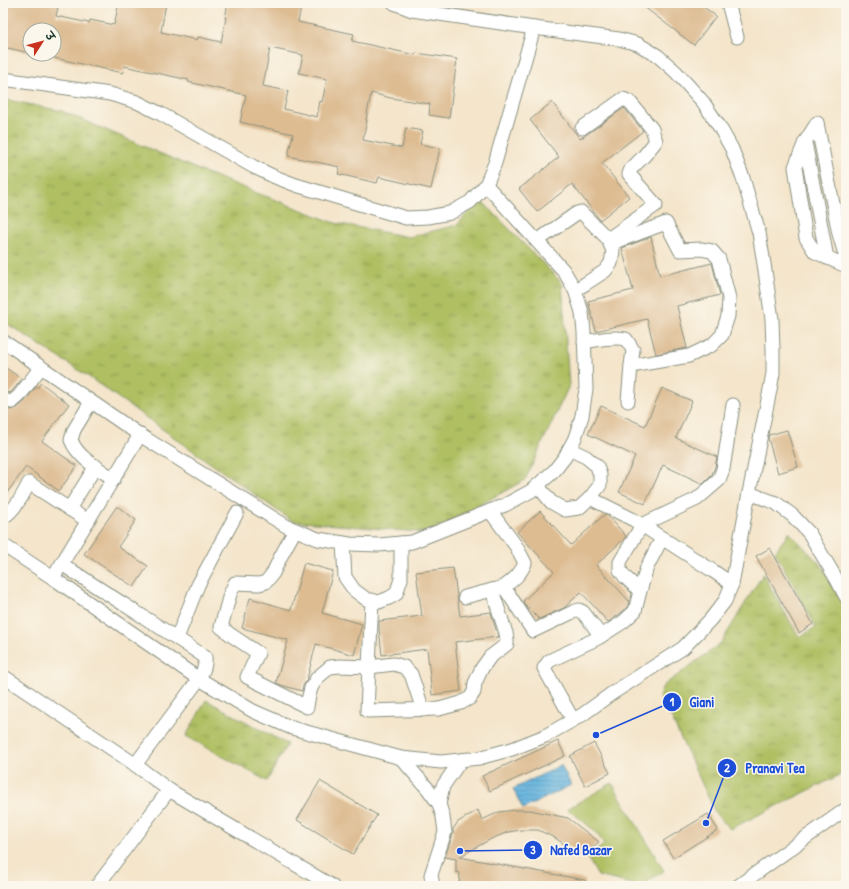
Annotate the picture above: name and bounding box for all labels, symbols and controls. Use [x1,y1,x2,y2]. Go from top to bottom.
north arrow [22,22,62,62]
text: उ [42,28,59,45]
callout: Giani [662,689,723,715]
text: Giani [690,692,714,711]
text: 1 [670,693,675,710]
callout: Pranavi Tea [717,755,812,781]
text: Pranavi Tea [746,758,805,777]
text: 2 [724,759,730,776]
callout: Nafed Bazar [523,837,620,863]
text: Nafed Bazar [550,840,612,859]
text: 3 [530,841,536,858]

